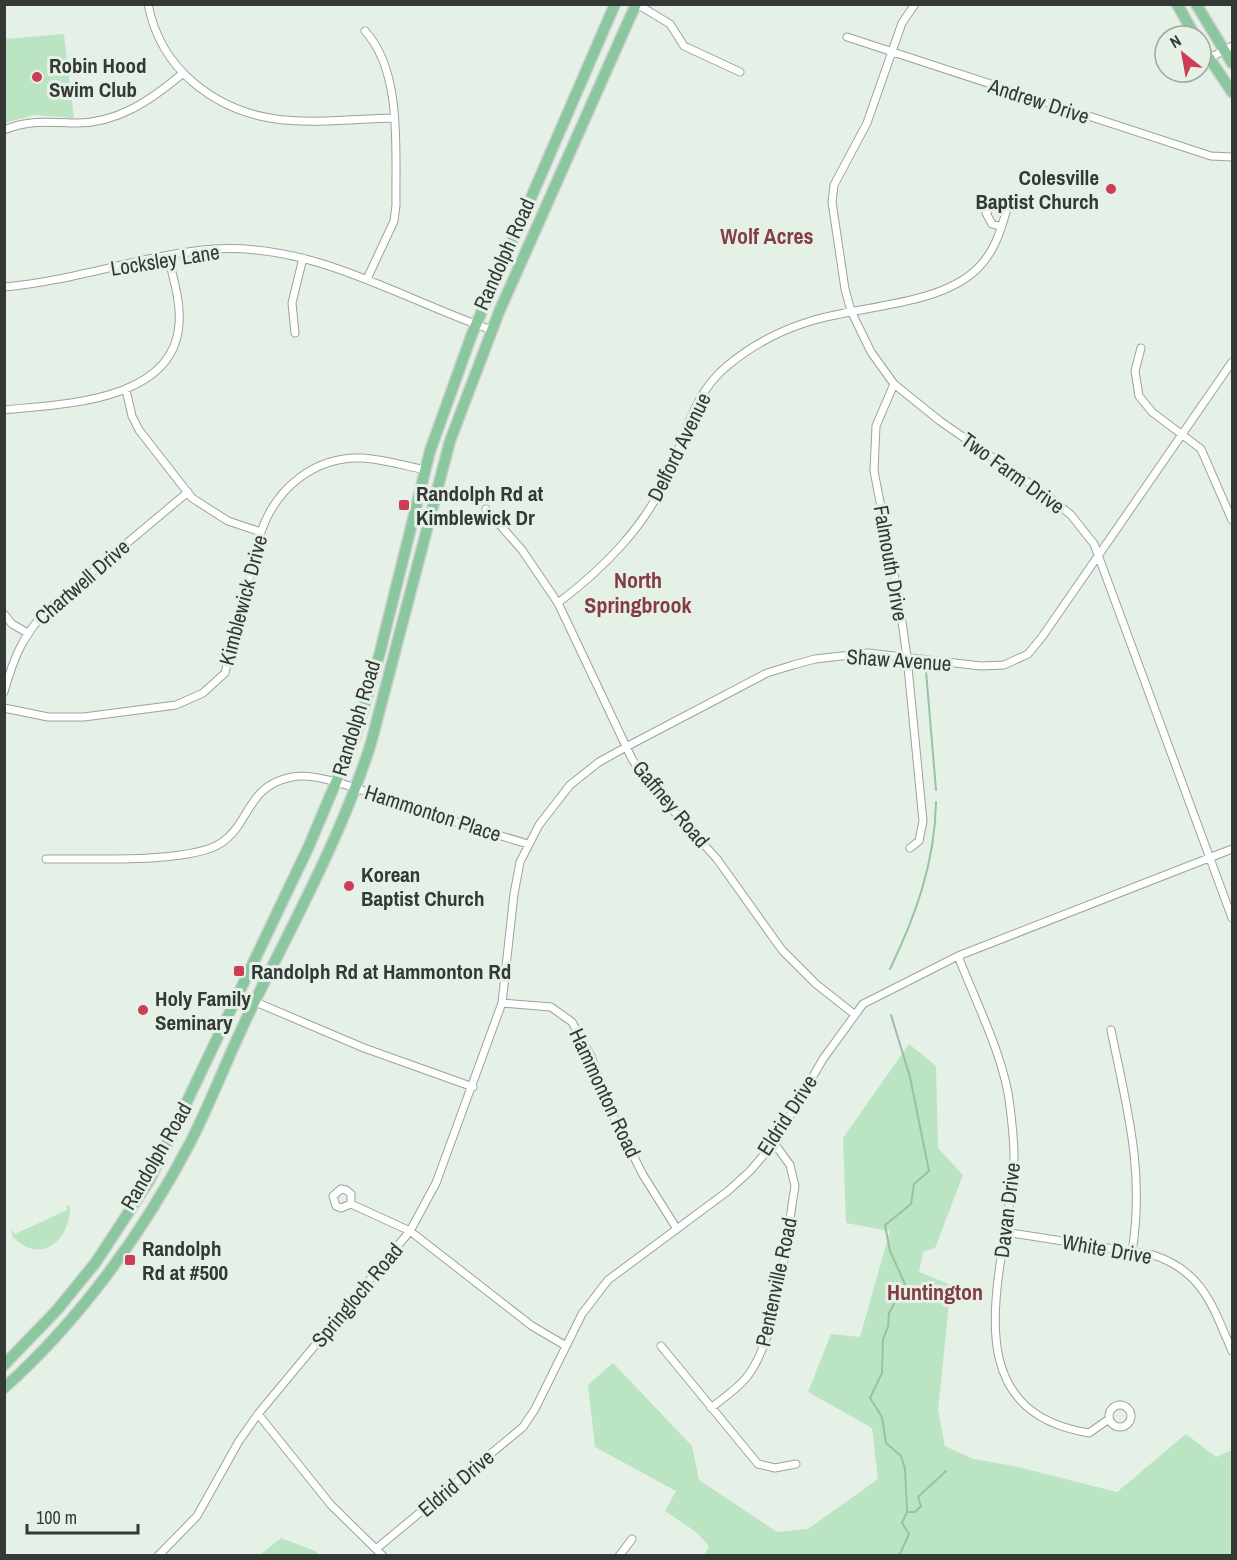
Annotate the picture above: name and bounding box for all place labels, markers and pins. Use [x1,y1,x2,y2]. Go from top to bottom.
place label: Robin Hood Swim Club [49,51,147,104]
marker: Robin Hood Swim Club [30,70,44,84]
place label: Colesville Baptist Church [976,163,1099,216]
marker: Colesville Baptist Church [1104,182,1118,196]
place label: Randolph Rd at Kimblewick Dr [416,479,544,532]
marker: Randolph Rd at Kimblewick Dr [397,498,411,512]
place label: Korean Baptist Church [361,860,484,913]
marker: Korean Baptist Church [342,879,356,893]
place label: Randolph Rd at Hammonton Rd [251,957,511,986]
marker: Randolph Rd at Hammonton Rd [232,964,246,978]
place label: Holy Family Seminary [155,984,251,1037]
marker: Holy Family Seminary [136,1003,150,1017]
place label: Randolph Rd at #500 [142,1234,228,1287]
marker: Randolph Rd at #500 [123,1253,137,1267]

